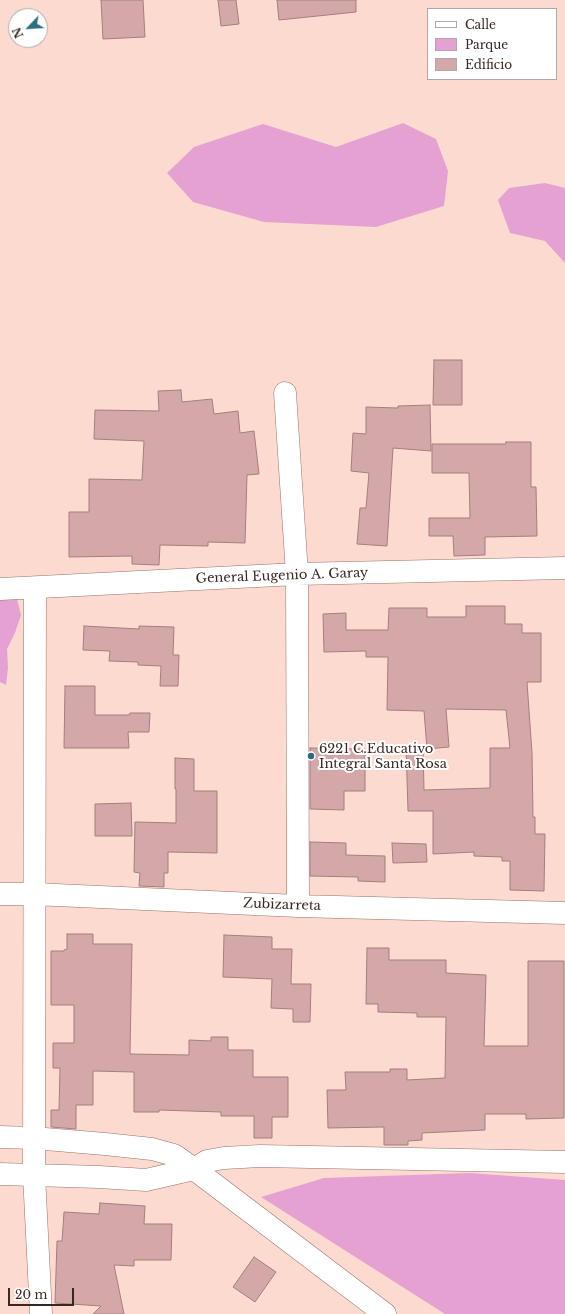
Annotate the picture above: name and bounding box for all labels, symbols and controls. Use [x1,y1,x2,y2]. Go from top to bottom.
north arrow [8,8,48,48]
legend [427,8,557,80]
text: Calle [465,17,496,32]
text: N [10,25,27,40]
text: Parque [465,37,508,52]
text: Edificio [465,57,512,72]
street label: General Eugenio A. Garay [195,565,369,587]
place label: 6221 C.Educativo Integral Santa Rosa [319,741,447,772]
marker: 6221 C.Educativo Integral Santa Rosa [306,751,316,761]
street label: Zubizarreta [243,896,321,914]
scale bar [10,1280,76,1306]
text: 20 m [15,1287,47,1302]

